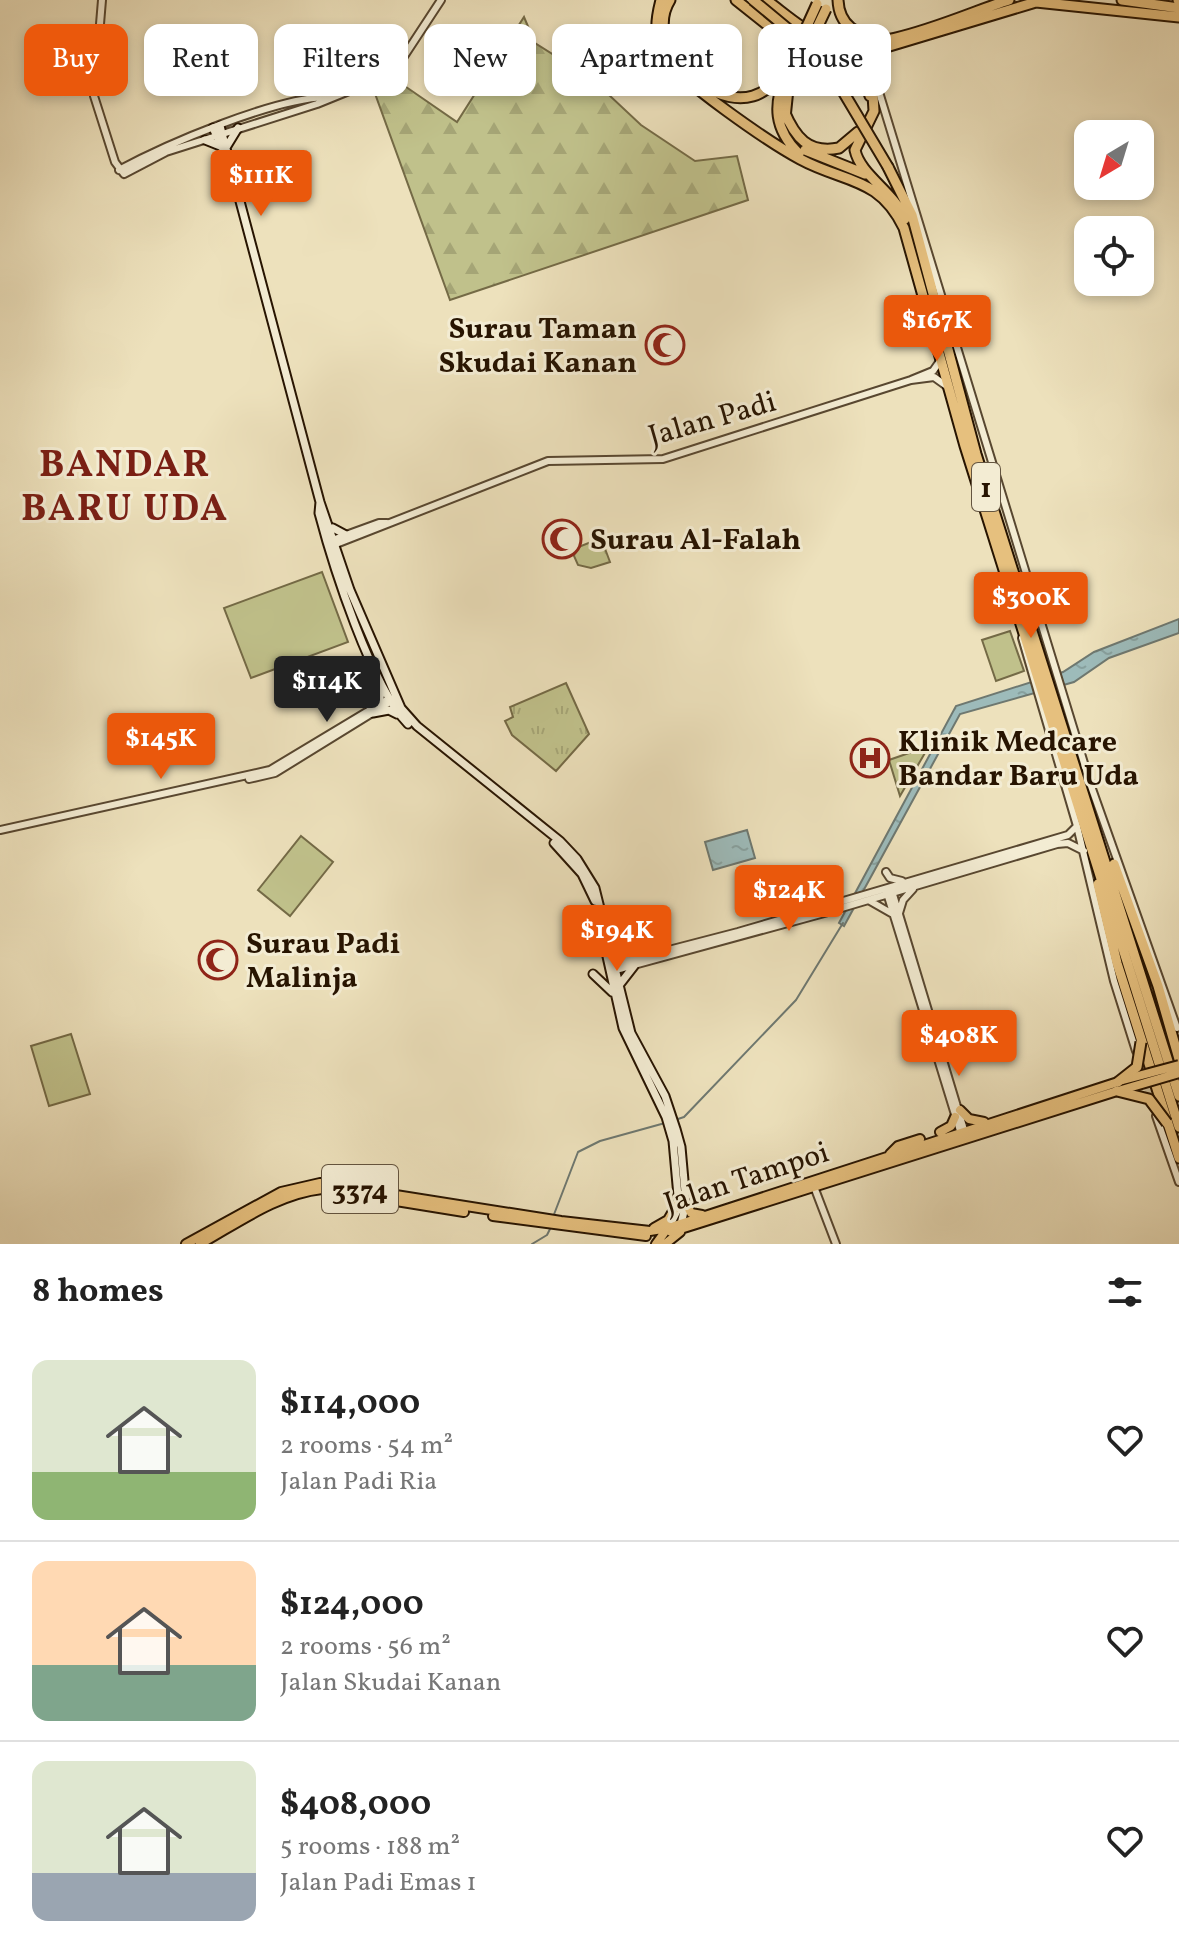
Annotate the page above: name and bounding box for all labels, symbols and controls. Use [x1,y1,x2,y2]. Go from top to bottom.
chip: Buy [24,24,128,96]
chip: Rent [144,24,258,96]
chip: Filters [274,24,408,96]
chip: New [424,24,536,96]
chip: Apartment [552,24,742,96]
chip: House [758,24,891,96]
north arrow [1074,120,1154,200]
map controls [1074,120,1154,296]
pin: $111K [205,150,317,218]
text: $111K [229,158,293,194]
button: locate [1074,216,1154,296]
pin: $167K [881,295,993,363]
text: $167K [902,303,972,339]
place label: Surau Taman Skudai Kanan [439,309,637,385]
mosque icon: Surau Taman Skudai Kanan [644,324,686,366]
street label: Jalan Padi [644,382,781,458]
district label: BANDAR BARU UDA [21,440,229,537]
road number: 1 [972,463,1000,511]
mosque icon: Surau Al-Falah [541,518,583,560]
place label: Surau Al-Falah [590,520,801,562]
pin: $300K [975,572,1087,640]
text: $300K [992,580,1070,616]
pin: $114K [271,656,383,724]
text: $114K [292,664,362,700]
pin: $145K [105,713,217,781]
text: $145K [125,721,197,757]
place label: Klinik Medcare Bandar Baru Uda [898,722,1139,798]
hospital icon: Klinik Medcare Bandar Baru Uda [849,737,891,779]
pin: $124K [733,865,845,933]
text: $124K [753,873,825,909]
pin: $194K [561,905,673,973]
text: $194K [580,913,654,949]
place label: Surau Padi Malinja [246,924,400,1000]
mosque icon: Surau Padi Malinja [197,939,239,981]
pin: $408K [903,1010,1015,1078]
text: $408K [920,1018,998,1054]
street label: Jalan Tampoi [659,1132,834,1225]
road number: 3374 [322,1165,398,1213]
text: 8 homes [32,1269,164,1316]
icon: filters [1103,1270,1147,1314]
text: $114,000 [280,1381,420,1428]
icon: home [96,1392,192,1488]
icon: heart [1103,1418,1147,1462]
text: 2 rooms · 54 m² [280,1428,453,1464]
text: Jalan Padi Ria [280,1464,437,1500]
text: $124,000 [280,1582,424,1629]
icon: home [96,1593,192,1689]
icon: heart [1103,1619,1147,1663]
text: 2 rooms · 56 m² [280,1629,451,1665]
text: Jalan Skudai Kanan [280,1665,501,1701]
text: $408,000 [280,1782,431,1829]
icon: home [96,1793,192,1889]
icon: heart [1103,1819,1147,1863]
text: 5 rooms · 188 m² [280,1829,460,1865]
text: Jalan Padi Emas 1 [280,1865,477,1901]

